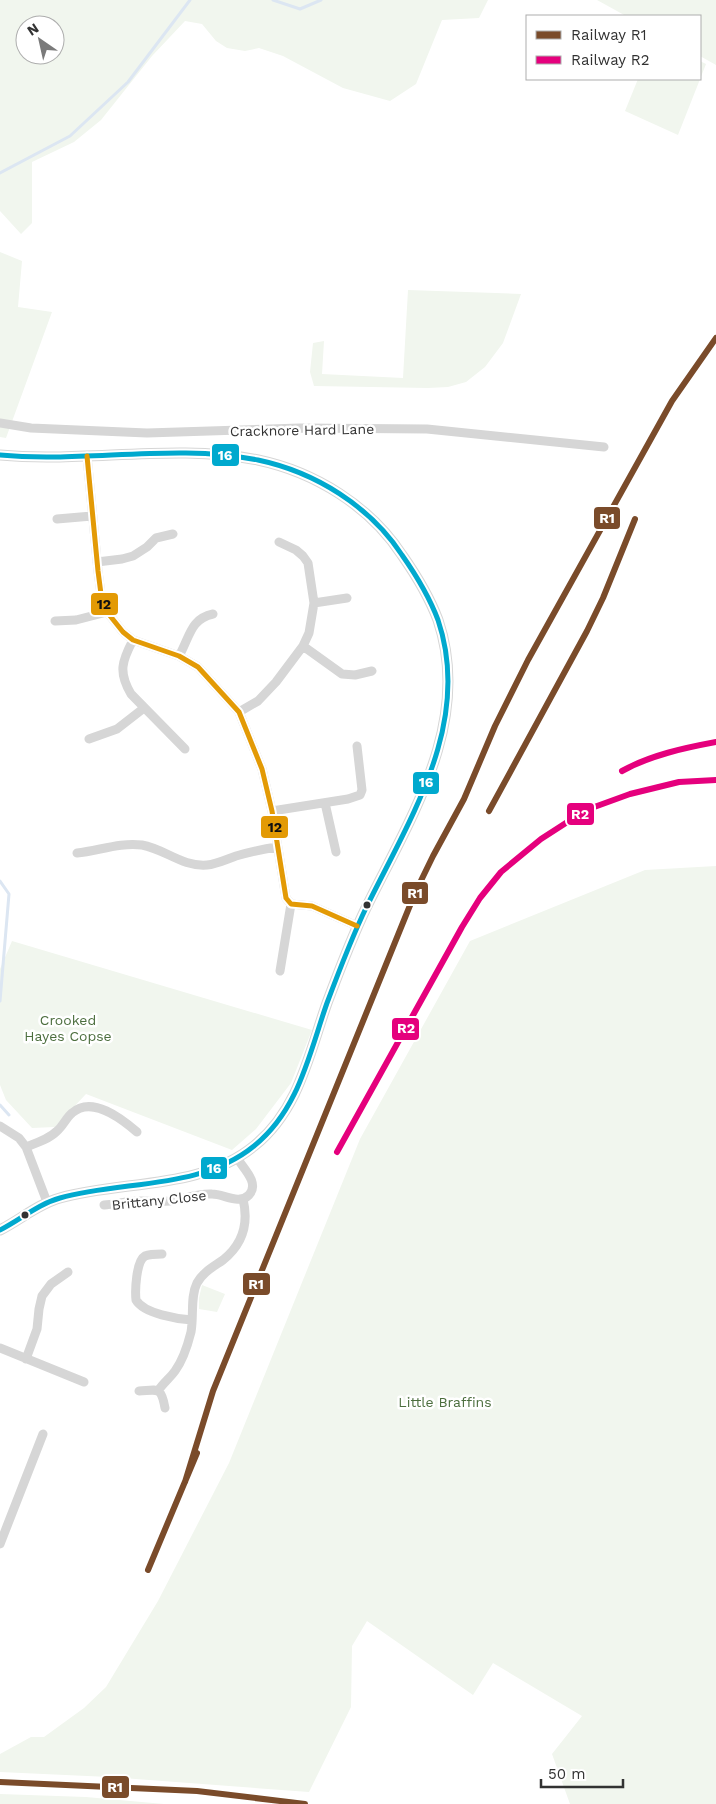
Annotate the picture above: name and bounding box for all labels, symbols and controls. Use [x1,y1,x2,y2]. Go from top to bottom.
north arrow [15,15,65,65]
legend [526,15,701,80]
text: N [24,20,42,39]
text: Railway R1 [571,26,647,44]
text: Railway R2 [571,51,649,69]
street label: Cracknore Hard Lane [230,421,374,439]
line badge: 16 [211,443,240,467]
text: 16 [218,447,233,463]
line badge: R1 [593,506,621,530]
text: R1 [599,510,615,526]
line badge: 12 [90,592,119,616]
text: 12 [97,596,111,612]
line badge: 16 [412,771,440,795]
text: 16 [419,774,434,790]
line badge: R2 [566,802,595,826]
text: R2 [571,806,589,822]
line badge: 12 [260,815,289,839]
text: 12 [268,819,282,835]
line badge: R1 [401,881,429,905]
text: R1 [407,885,423,901]
unlabelled marker [362,900,372,910]
park label: Crooked Hayes Copse [24,1012,112,1044]
line badge: R2 [391,1017,420,1041]
text: R2 [397,1020,415,1036]
line badge: 16 [200,1156,228,1180]
text: 16 [207,1160,222,1176]
street label: Brittany Close [111,1187,207,1213]
unlabelled marker [20,1210,30,1220]
line badge: R1 [242,1272,271,1296]
text: R1 [248,1276,264,1292]
park label: Little Braffins [398,1394,492,1410]
scale bar [541,1756,624,1788]
text: 50 m [548,1765,585,1783]
line badge: R1 [101,1775,130,1799]
text: R1 [107,1779,123,1795]

